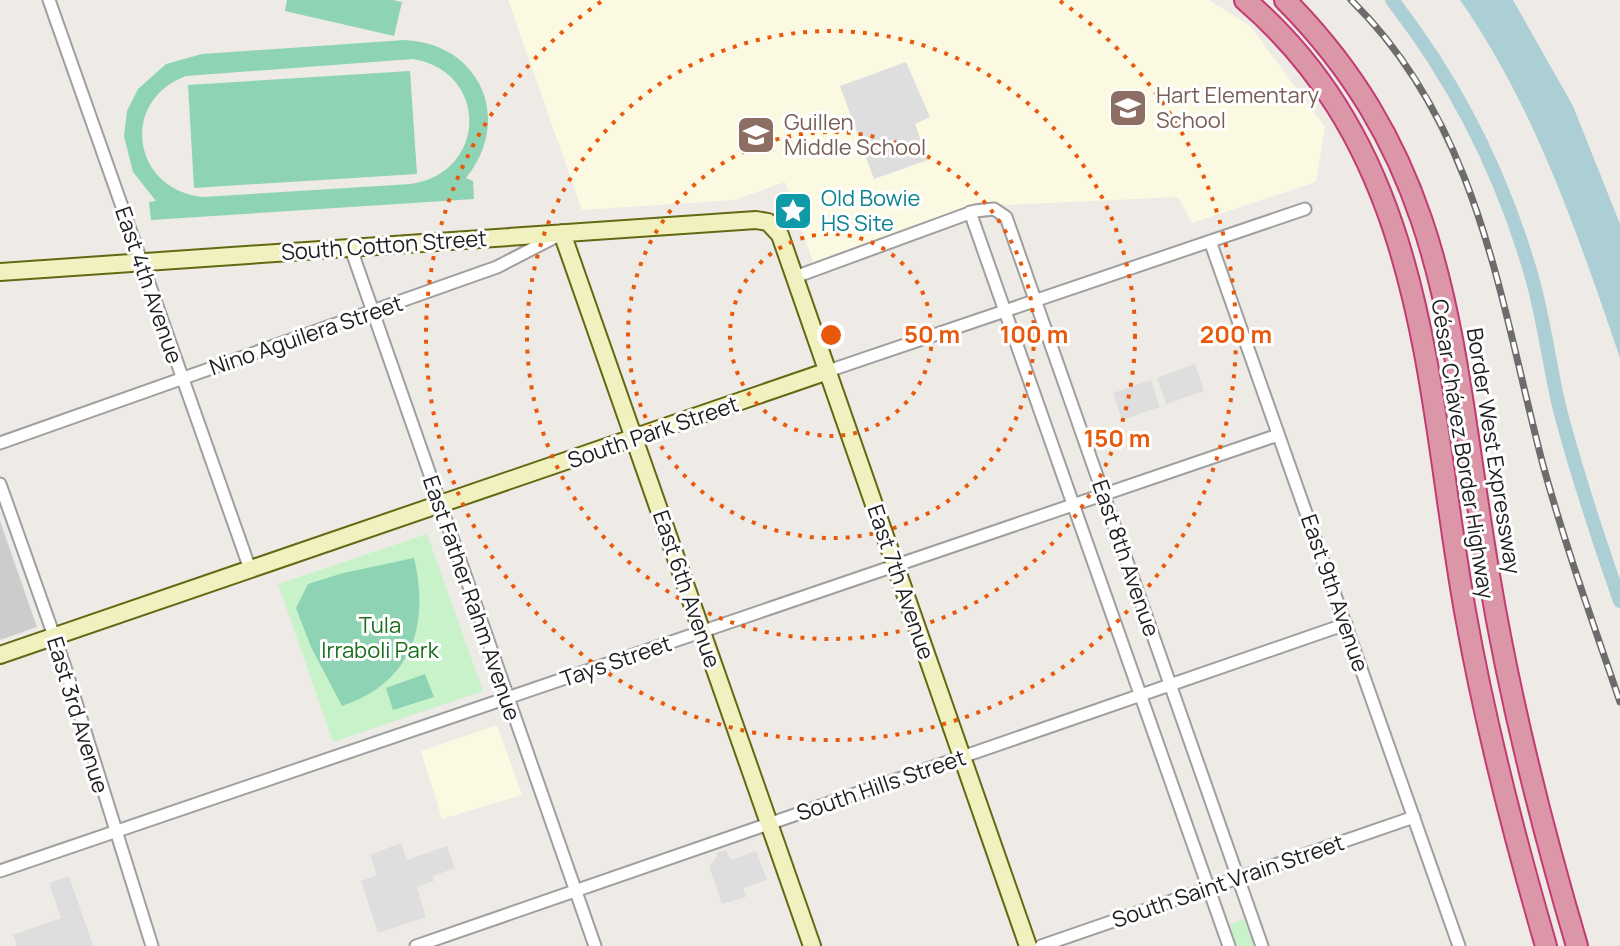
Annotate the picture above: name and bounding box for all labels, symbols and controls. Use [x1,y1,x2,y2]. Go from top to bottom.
place label: Hart Elementary School [1156,80,1320,135]
school or university icon: Hart Elementary School [1107,87,1149,129]
place label: Guillen Middle School [784,107,926,162]
school or university icon: Guillen Middle School [735,114,777,156]
place label: Old Bowie HS Site [821,183,921,238]
place icon: Old Bowie HS Site [772,190,814,232]
street label: East 4th Avenue [108,203,190,368]
street label: South Cotton Street [280,223,488,267]
street label: Nino Aguilera Street [205,288,407,382]
street label: César Chávez Border Highway [1424,297,1502,601]
text: 50 m [904,317,960,350]
text: 100 m [1000,317,1068,350]
text: 200 m [1200,317,1272,350]
centre of rings [817,321,845,349]
street label: Border West Expressway [1460,326,1528,577]
street label: South Park Street [564,389,743,475]
text: 150 m [1084,421,1150,454]
street label: East Father Rahm Avenue [416,472,528,725]
street label: East 8th Avenue [1085,476,1167,640]
street label: East 7th Avenue [860,500,942,664]
street label: East 6th Avenue [646,506,728,672]
street label: East 9th Avenue [1294,510,1376,676]
park label: Tula Irraboli Park [321,610,440,665]
street label: Tays Street [557,628,676,694]
street label: East 3rd Avenue [40,633,116,797]
street label: South Hills Street [792,742,970,828]
street label: South Saint Vrain Street [1108,827,1348,935]

